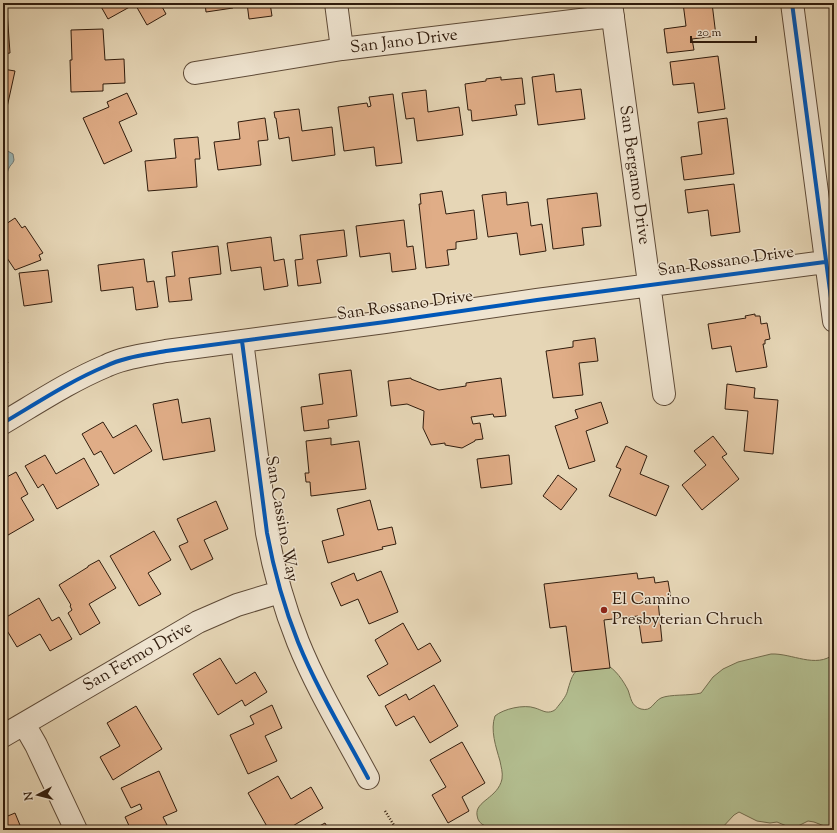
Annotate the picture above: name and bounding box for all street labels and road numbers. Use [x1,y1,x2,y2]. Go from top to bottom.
street label: San Jano Drive [349,23,459,60]
street label: San Bergamo Drive [612,104,656,246]
street label: San Rossano Drive [656,241,796,283]
street label: San Rossano Drive [335,285,475,327]
street label: San Cassino Way [258,454,304,585]
street label: San Fermo Drive [79,616,197,698]

